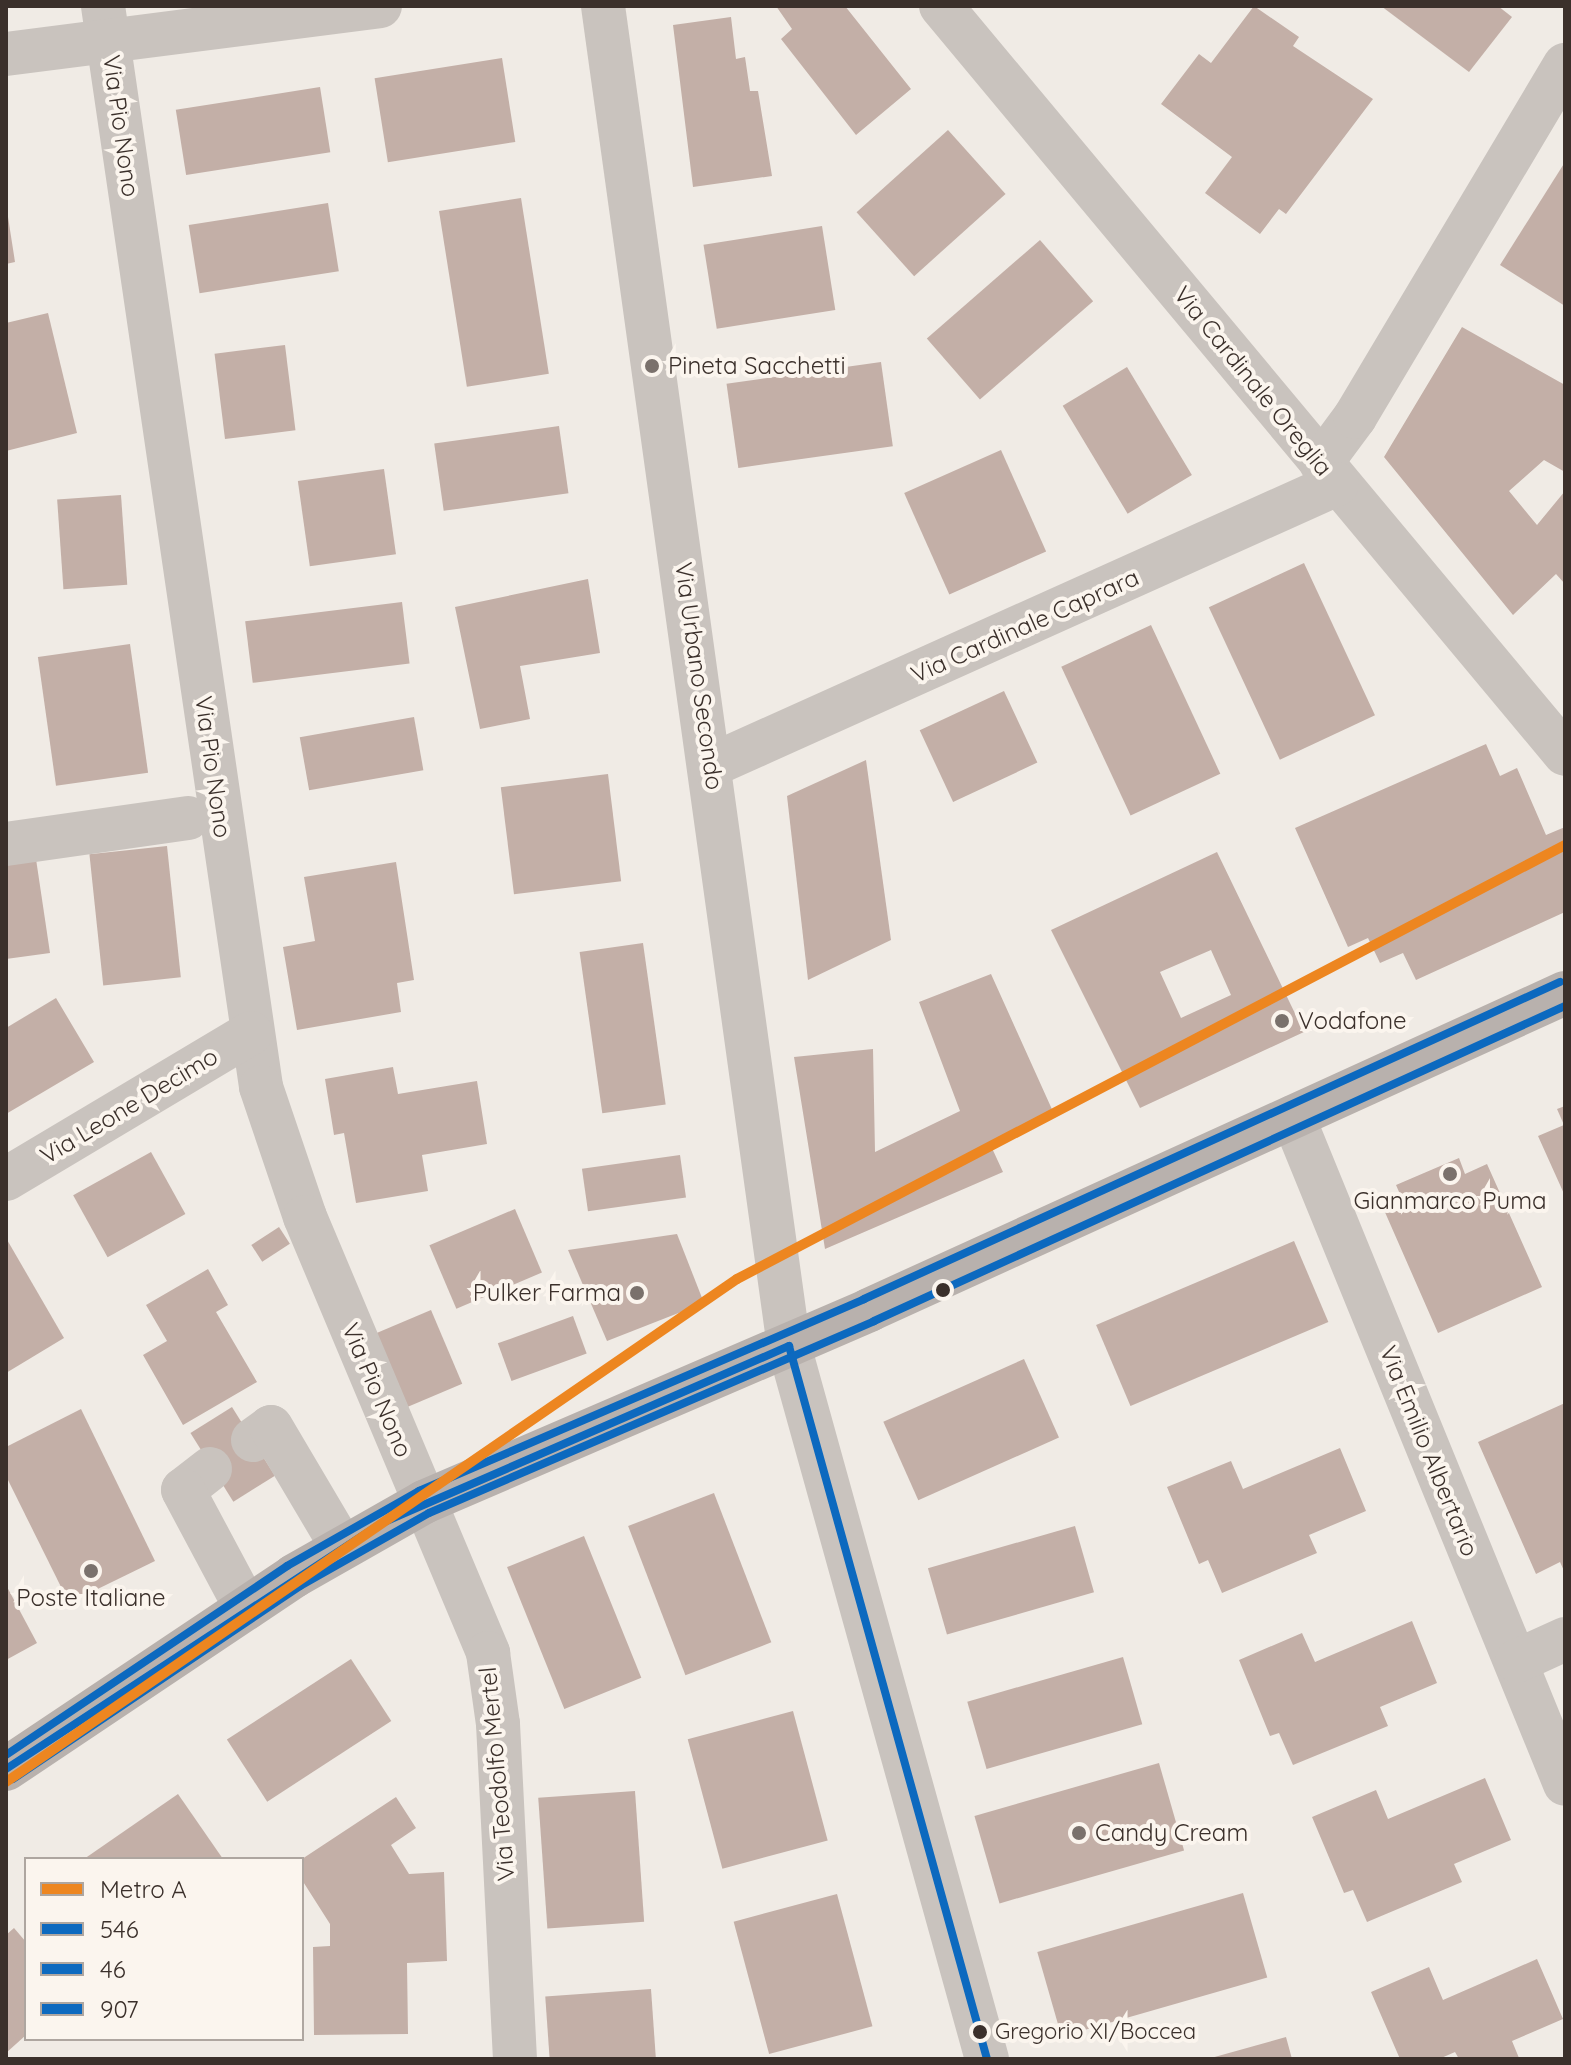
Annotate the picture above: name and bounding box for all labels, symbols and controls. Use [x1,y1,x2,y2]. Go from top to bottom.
street label: Via Pio Nono [97,53,145,199]
street label: Via Cardinale Oreglia [1168,280,1338,482]
place label: Pineta Sacchetti [668,352,846,380]
marker: Pineta Sacchetti [643,357,661,375]
street label: Via Urbano Secondo [669,560,729,792]
street label: Via Cardinale Caprara [907,563,1143,689]
street label: Via Pio Nono [189,694,237,840]
place label: Vodafone [1298,1007,1407,1035]
marker: Vodafone [1273,1012,1291,1030]
street label: Via Leone Decimo [35,1042,223,1170]
marker: Gianmarco Puma [1441,1165,1459,1183]
place label: Gianmarco Puma [1353,1187,1547,1215]
place label: Pulker Farma [473,1279,621,1307]
unlabelled marker [935,1282,951,1298]
marker: Pulker Farma [628,1284,646,1302]
street label: Via Pio Nono [336,1319,418,1461]
street label: Via Emilio Albertario [1374,1342,1484,1560]
marker: Poste Italiane [82,1562,100,1580]
place label: Poste Italiane [16,1584,166,1612]
street label: Via Teodolfo Mertel [473,1666,521,1882]
place label: Candy Cream [1095,1819,1248,1847]
marker: Candy Cream [1070,1824,1088,1842]
legend [24,1857,304,2041]
text: Metro A [100,1874,187,1904]
text: 546 [100,1914,139,1944]
text: 46 [100,1954,126,1984]
text: 907 [100,1994,139,2024]
place label: Gregorio XI/Boccea [995,2019,1196,2045]
marker: Gregorio XI/Boccea [972,2024,988,2040]

